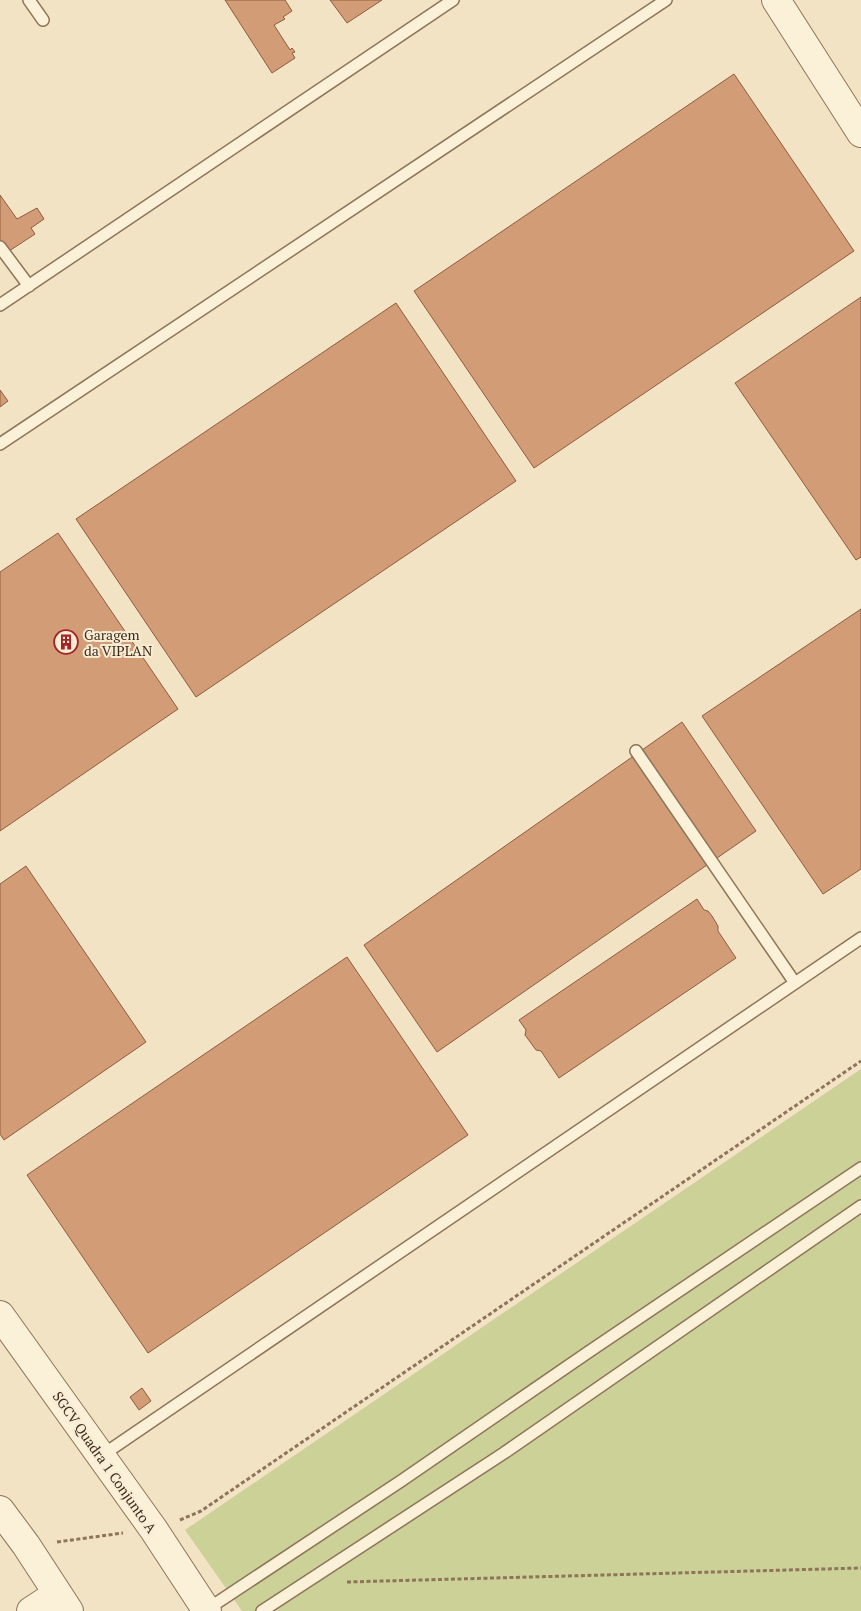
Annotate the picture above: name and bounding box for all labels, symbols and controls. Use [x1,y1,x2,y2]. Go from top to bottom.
place label: Garagem da VIPLAN [84,625,152,660]
building icon: Garagem da VIPLAN [53,629,79,655]
street label: SGCV Quadra 1 Conjunto A [49,1387,162,1537]

